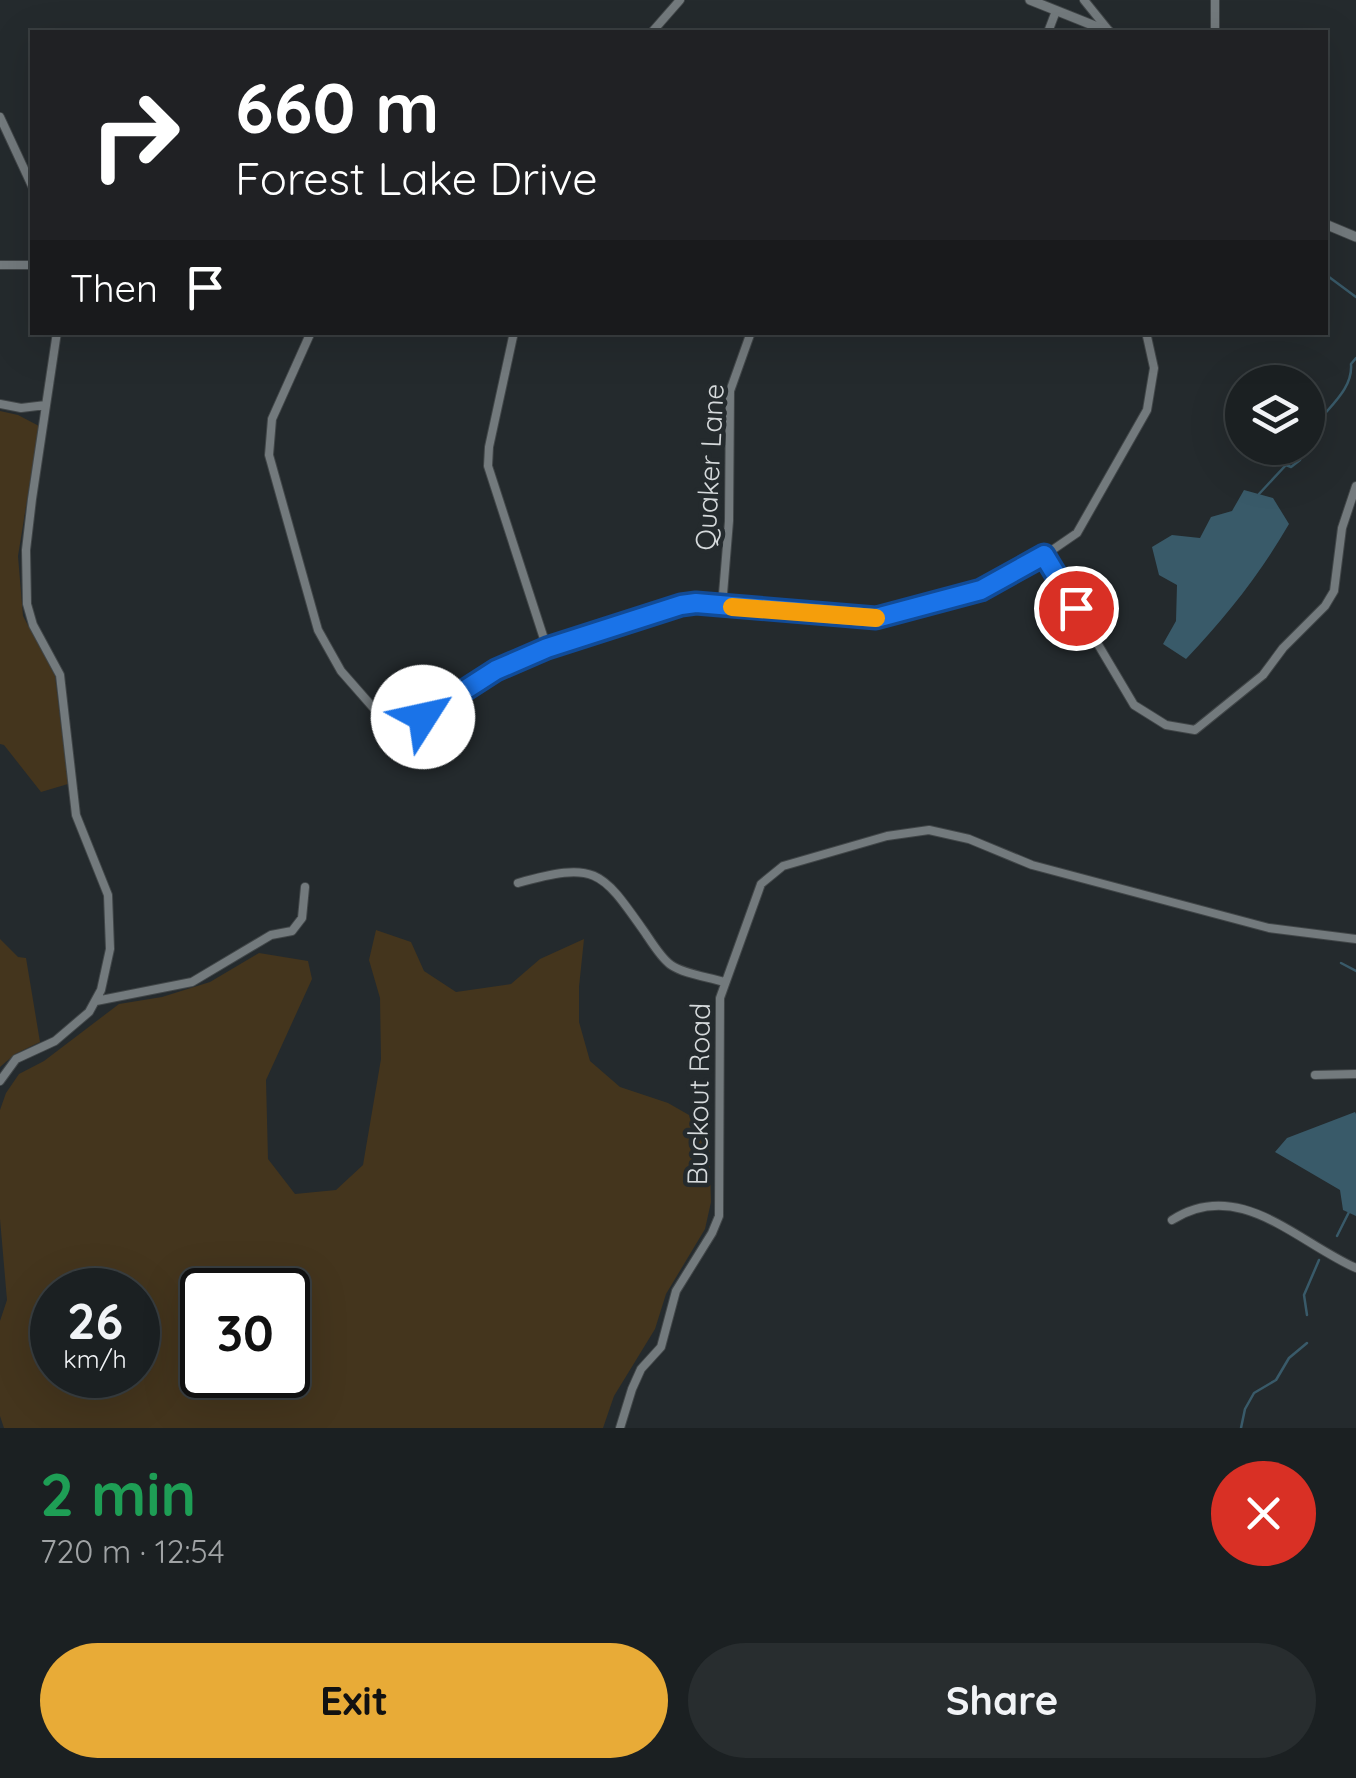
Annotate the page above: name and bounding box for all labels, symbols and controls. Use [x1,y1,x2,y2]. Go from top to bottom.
text: 660 m [235,63,440,151]
icon: right [70,70,200,200]
text: Forest Lake Drive [235,150,598,206]
icon: arrive [178,260,233,315]
text: Then [70,264,158,312]
map controls [1225,365,1325,465]
button: layers [1225,365,1325,465]
street label: Quaker Lane [687,383,731,551]
pin [1034,566,1119,651]
icon: arrive [1049,581,1104,636]
position arrow [371,665,475,769]
street label: Buckout Road [679,1002,717,1186]
speed limit sign: 30 [180,1268,310,1398]
text: 26 [67,1289,123,1352]
text: km/h [63,1343,127,1374]
text: 2 min [40,1456,196,1531]
button: close [1211,1461,1316,1566]
text: 720 m · 12:54 [40,1531,225,1571]
button: Exit [40,1643,668,1758]
button: Share [688,1643,1316,1758]

